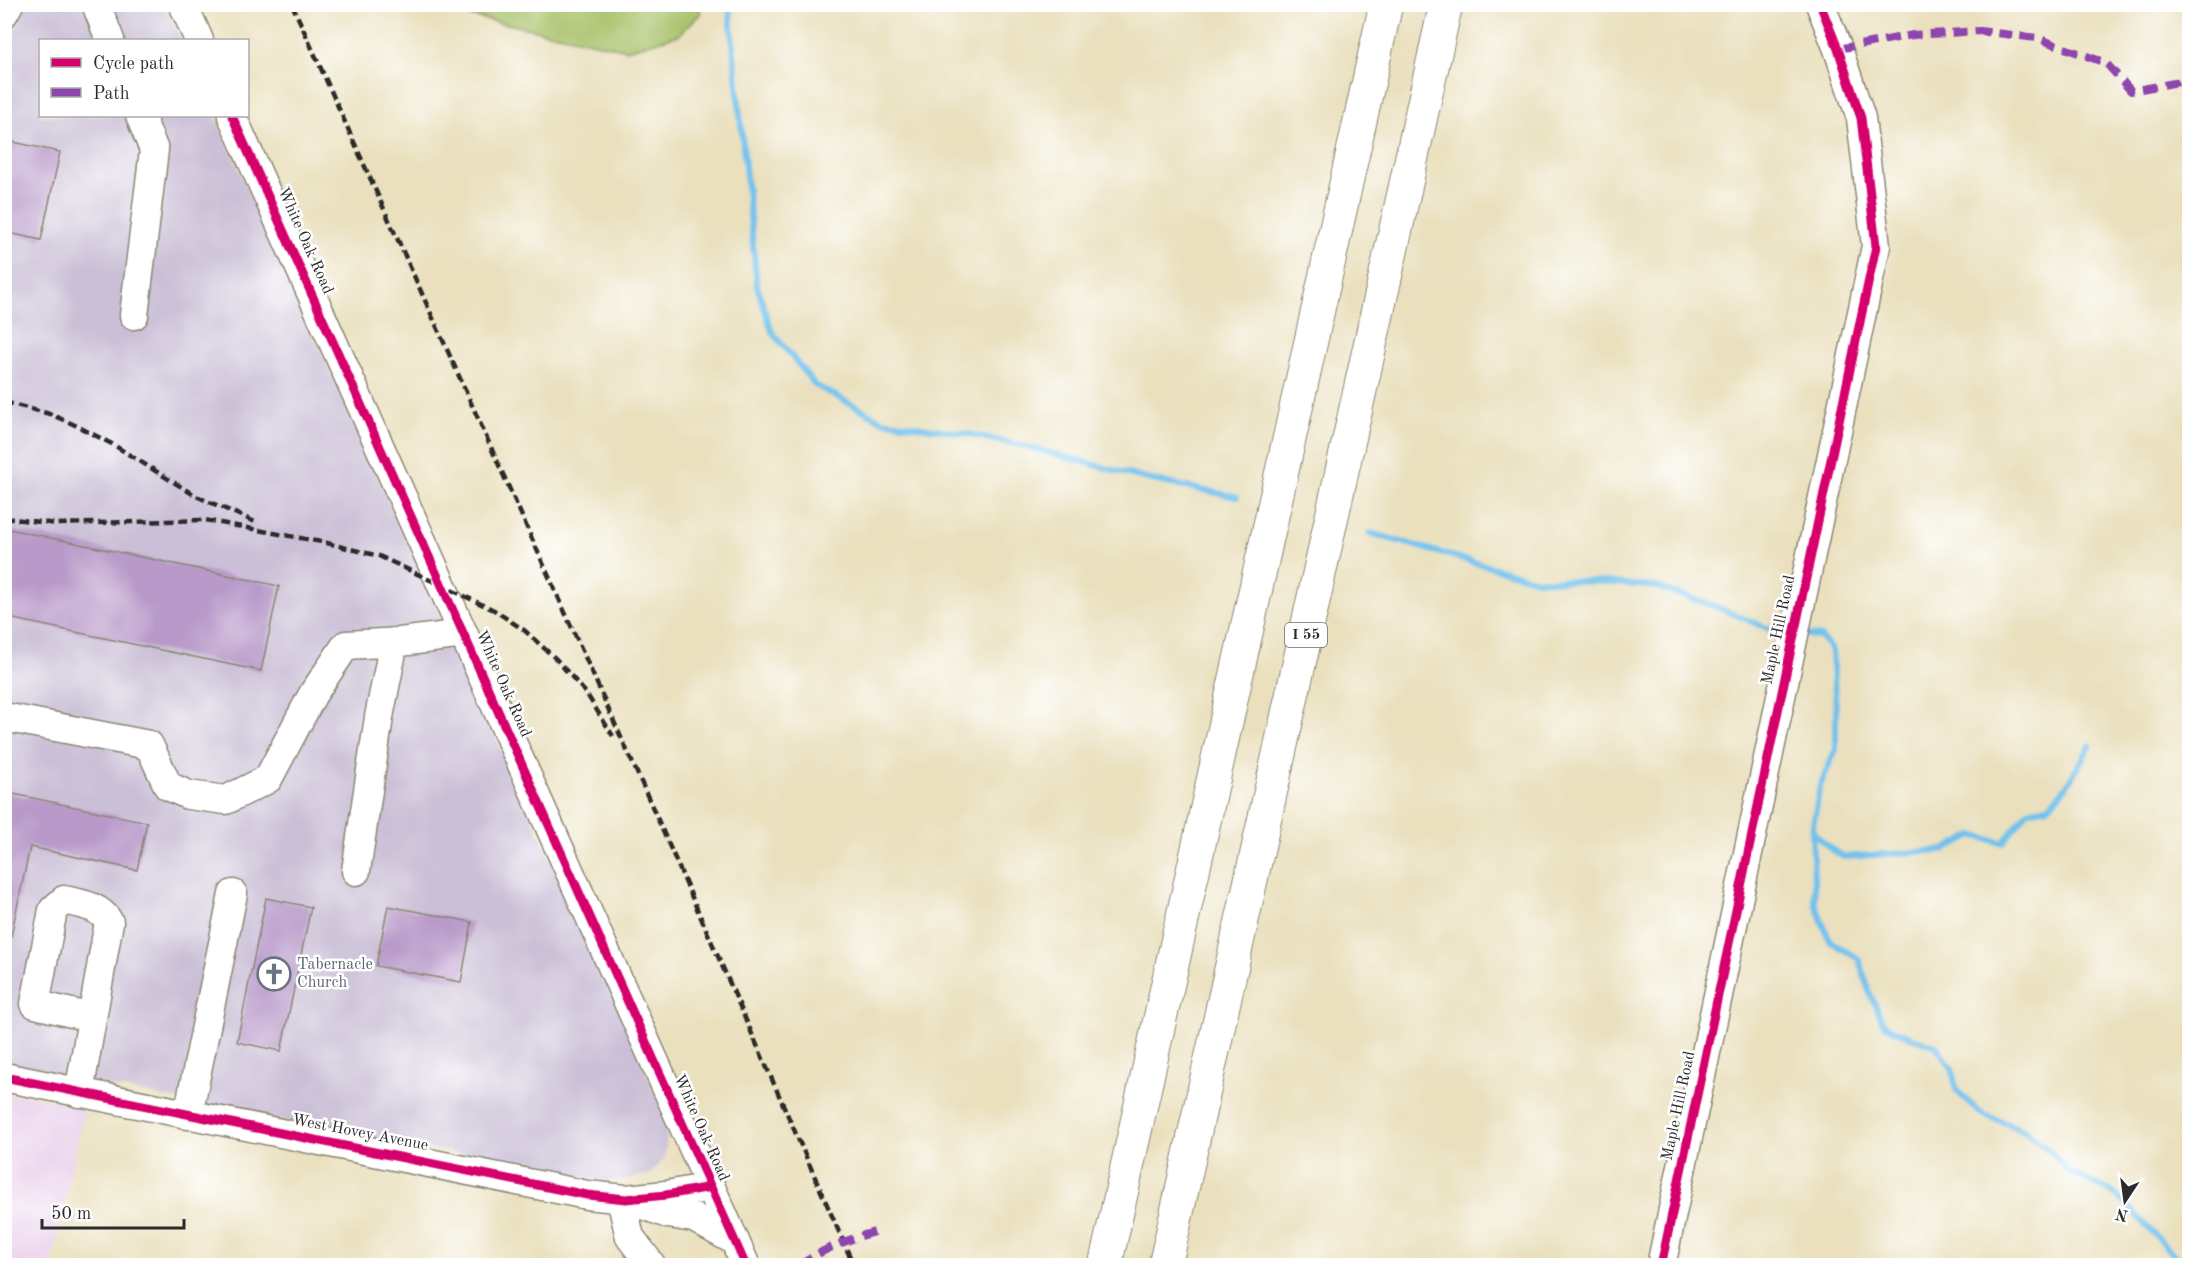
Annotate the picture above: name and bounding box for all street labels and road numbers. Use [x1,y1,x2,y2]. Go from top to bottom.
street label: White Oak Road [274,185,336,297]
street label: Maple Hill Road [1760,574,1798,686]
road number: I 55 [1285,623,1327,647]
street label: White Oak Road [472,628,534,740]
street label: Maple Hill Road [1660,1050,1698,1162]
street label: White Oak Road [670,1072,732,1184]
street label: West Hovey Avenue [290,1112,430,1154]

